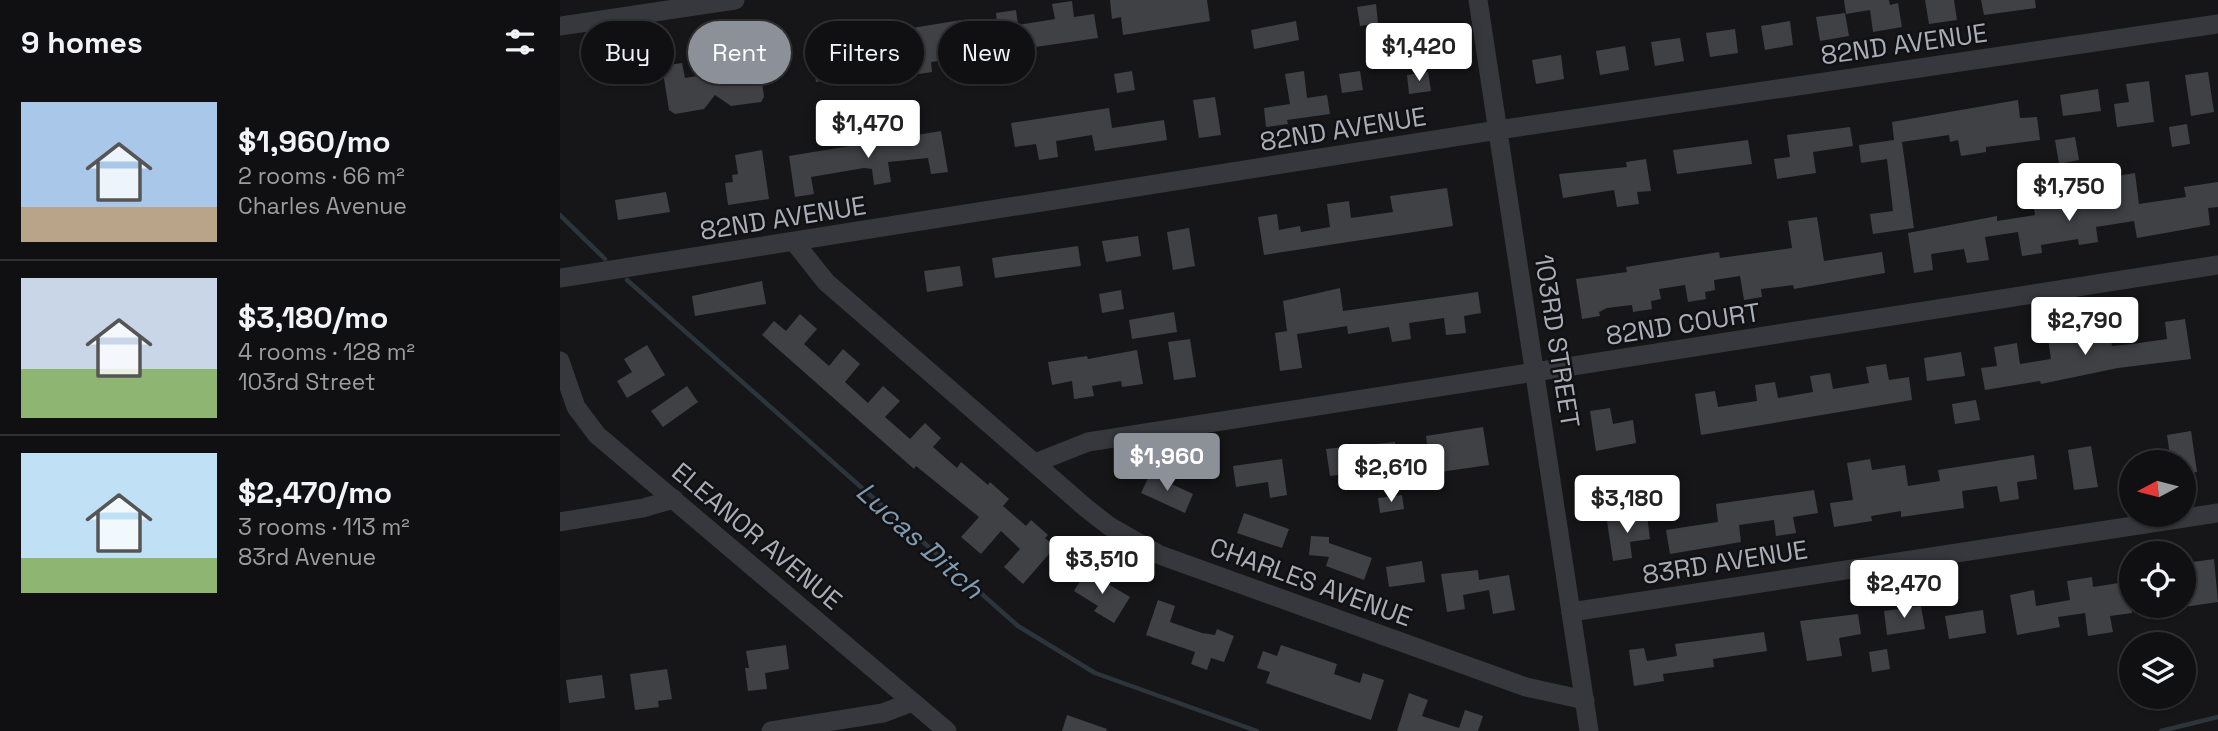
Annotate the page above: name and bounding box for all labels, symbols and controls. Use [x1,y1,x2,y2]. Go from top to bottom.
street label: 82ND AVENUE [1819,15,1989,73]
chip: Buy [581,21,674,84]
chip: Rent [688,21,791,84]
chip: Filters [805,21,924,84]
chip: New [938,21,1035,84]
text: 9 homes [21,23,143,62]
icon: filters [501,23,539,61]
pin: $1,420 [1362,24,1476,83]
text: $1,420 [1382,31,1456,61]
street label: 82ND AVENUE [1258,99,1428,159]
pin: $1,470 [811,100,925,160]
text: $1,470 [832,108,904,138]
text: $1,960/mo [238,122,391,161]
icon: home [77,130,161,214]
text: 2 rooms · 66 m² [238,161,405,191]
pin: $1,750 [2012,164,2126,223]
text: $1,750 [2033,171,2105,201]
street label: 82ND AVENUE [698,188,868,248]
text: Charles Avenue [238,191,407,221]
street label: 103RD STREET [1527,252,1587,430]
street label: 82ND COURT [1603,295,1763,353]
text: $3,180/mo [238,298,388,337]
pin: $2,790 [2028,298,2142,357]
text: $2,790 [2047,305,2123,335]
icon: home [77,306,161,390]
text: 4 rooms · 128 m² [238,337,415,367]
text: 103rd Street [238,367,376,397]
pin: $1,960 [1110,434,1224,493]
text: $1,960 [1130,441,1204,471]
pin: $2,610 [1334,444,1448,504]
north arrow [2119,450,2196,527]
map controls [2119,450,2196,709]
text: $2,610 [1354,452,1428,482]
street label: ELEANOR AVENUE [665,455,849,617]
text: $2,470/mo [238,473,392,512]
water label: Lucas Ditch [849,474,992,607]
pin: $3,180 [1570,476,1684,535]
icon: home [77,481,161,565]
text: $3,180 [1591,483,1663,513]
text: 3 rooms · 113 m² [238,512,410,542]
street label: CHARLES AVENUE [1205,530,1417,634]
street label: 83RD AVENUE [1640,532,1810,592]
pin: $3,510 [1045,536,1159,596]
button: locate [2119,541,2196,618]
text: 83rd Avenue [238,542,376,572]
text: $3,510 [1065,544,1139,574]
pin: $2,470 [1847,560,1961,620]
text: $2,470 [1866,568,1942,598]
button: layers [2119,632,2196,709]

